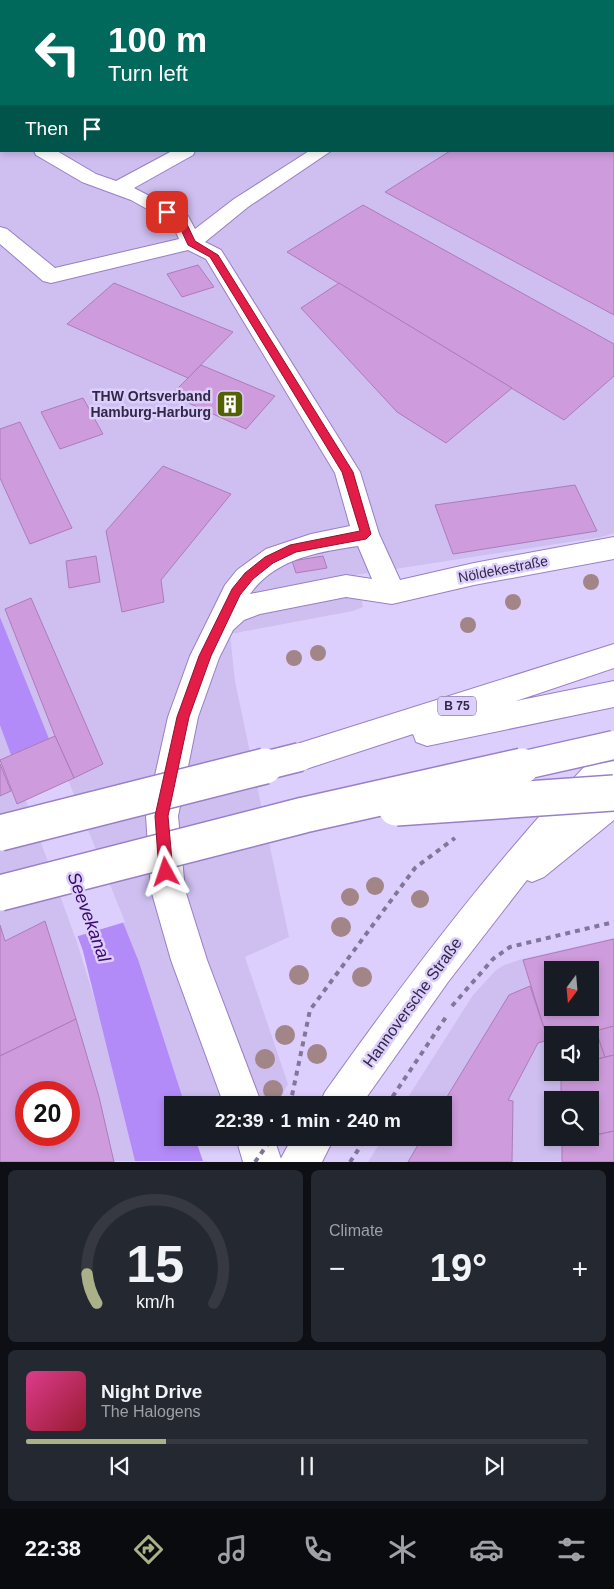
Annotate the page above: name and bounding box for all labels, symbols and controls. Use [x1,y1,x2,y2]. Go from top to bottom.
icon: left [25,20,90,85]
text: 100 m [108,20,207,59]
text: Turn left [108,61,188,86]
icon: arrive [78,115,106,143]
text: Then [25,118,68,139]
pin [146,191,188,233]
icon: arrive [153,198,181,226]
place label: THW Ortsverband Hamburg-Harburg [90,388,211,420]
building icon: THW Ortsverband Hamburg-Harburg [215,389,245,419]
street label: Nöldekestraße [457,552,549,586]
road number: B 75 [438,696,476,716]
position arrow [139,845,191,897]
water label: Seevekanal [64,869,115,966]
street label: Hannoversche Straße [360,934,465,1070]
north arrow [544,961,599,1016]
map controls [544,961,599,1146]
button: sound [544,1026,599,1081]
speed limit sign: 20 [15,1081,80,1146]
button: search [544,1091,599,1146]
text: 22:39 · 1 min · 240 m [215,1110,401,1131]
text: Climate [329,1222,383,1239]
text: 15 [127,1235,184,1293]
text: 19° [430,1247,487,1289]
text: − [329,1253,345,1284]
text: + [572,1253,588,1284]
text: km/h [136,1292,175,1312]
text: Night Drive [101,1381,202,1402]
text: The Halogens [101,1403,201,1420]
icon: previous [106,1452,134,1480]
icon: pause [293,1452,321,1480]
icon: next [480,1452,508,1480]
icon: directions [131,1532,166,1567]
icon: music [215,1532,250,1567]
icon: phone [300,1532,335,1567]
icon: climate [385,1532,420,1567]
icon: car [469,1532,504,1567]
icon: filters [554,1532,589,1567]
text: 22:38 [25,1536,81,1561]

